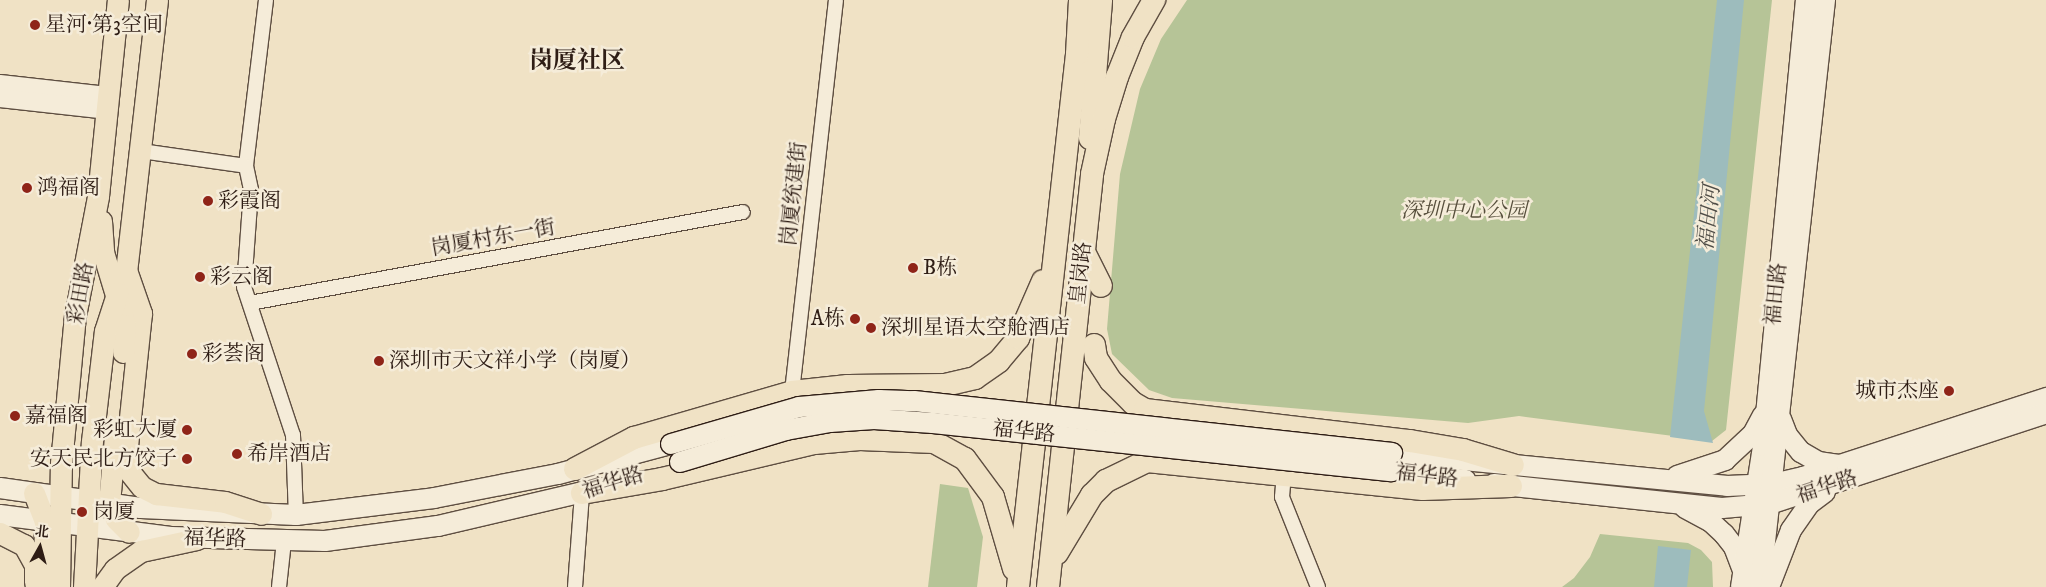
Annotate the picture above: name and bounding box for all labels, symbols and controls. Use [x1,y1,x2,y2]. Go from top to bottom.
place label: 星河·第3空间 [45,12,163,38]
marker: 星河·第3空间 [29,19,41,31]
district label: 岗厦社区 [529,48,625,76]
street label: 岗厦统建街 [776,140,812,248]
place label: 鸿福阁 [37,175,100,201]
marker: 鸿福阁 [21,182,33,194]
water label: 福田河 [1692,184,1726,252]
place label: 彩霞阁 [218,188,281,214]
marker: 彩霞阁 [202,195,214,207]
park label: 深圳中心公园 [1401,198,1527,224]
street label: 岗厦村东一街 [429,215,557,261]
street label: 皇岗路 [1065,240,1097,306]
place label: B栋 [923,255,957,281]
street label: 彩田路 [63,260,99,326]
street label: 福田路 [1760,261,1792,327]
marker: B栋 [907,262,919,274]
place label: 彩云阁 [210,264,273,290]
marker: 彩云阁 [194,271,206,283]
place label: A栋 [811,306,845,332]
marker: A栋 [849,313,861,325]
place label: 深圳星语太空舱酒店 [881,315,1070,341]
marker: 深圳星语太空舱酒店 [865,322,877,334]
place label: 彩荟阁 [202,341,265,367]
marker: 彩荟阁 [186,348,198,360]
place label: 深圳市天文祥小学（岗厦） [389,348,641,374]
marker: 深圳市天文祥小学（岗厦） [373,355,385,367]
place label: 城市杰座 [1855,378,1939,404]
marker: 城市杰座 [1943,385,1955,397]
place label: 嘉福阁 [25,403,88,429]
marker: 嘉福阁 [9,410,21,422]
street label: 福华路 [991,416,1057,448]
place label: 彩虹大厦 [93,417,177,443]
marker: 彩虹大厦 [181,424,193,436]
place label: 希岸酒店 [247,441,331,467]
place label: 安天民北方饺子 [30,446,177,472]
marker: 希岸酒店 [231,448,243,460]
marker: 安天民北方饺子 [181,453,193,465]
street label: 福华路 [1394,460,1460,492]
street label: 福华路 [579,462,647,504]
street label: 福华路 [1793,465,1861,509]
place label: 岗厦 [93,499,135,525]
marker: 岗厦 [75,505,89,519]
north arrow [15,522,65,572]
text: 北 [34,522,50,542]
street label: 福华路 [183,525,247,553]

